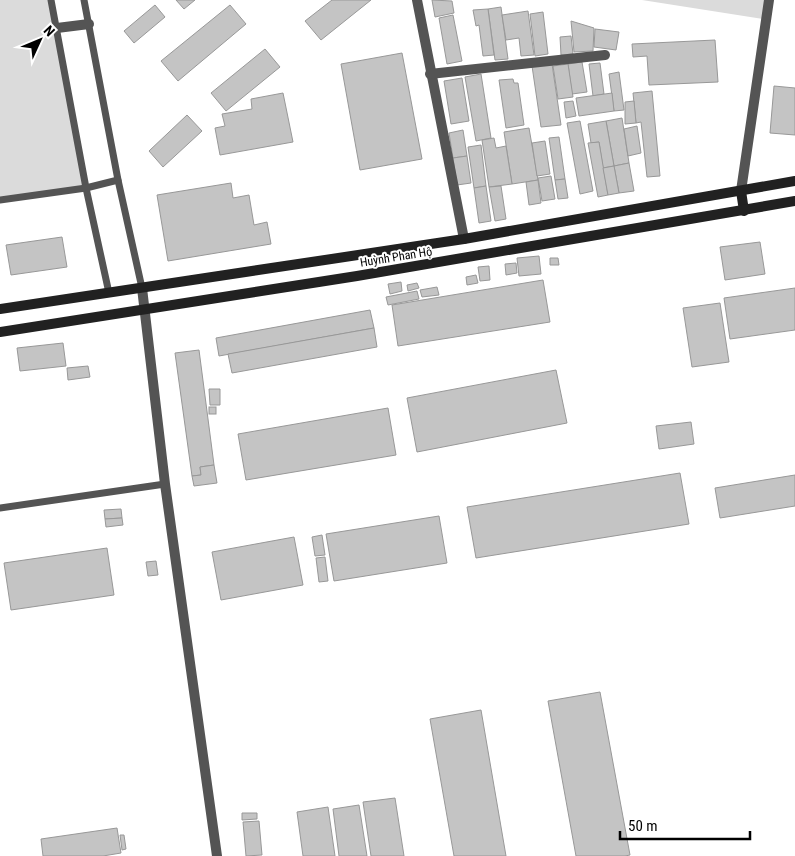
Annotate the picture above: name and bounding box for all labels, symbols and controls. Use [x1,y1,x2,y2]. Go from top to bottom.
north arrow [15,15,65,65]
text: N [41,22,58,40]
street label: Huỳnh Phan Hộ [359,244,433,270]
scale bar [620,808,750,840]
text: 50 m [628,817,658,835]

